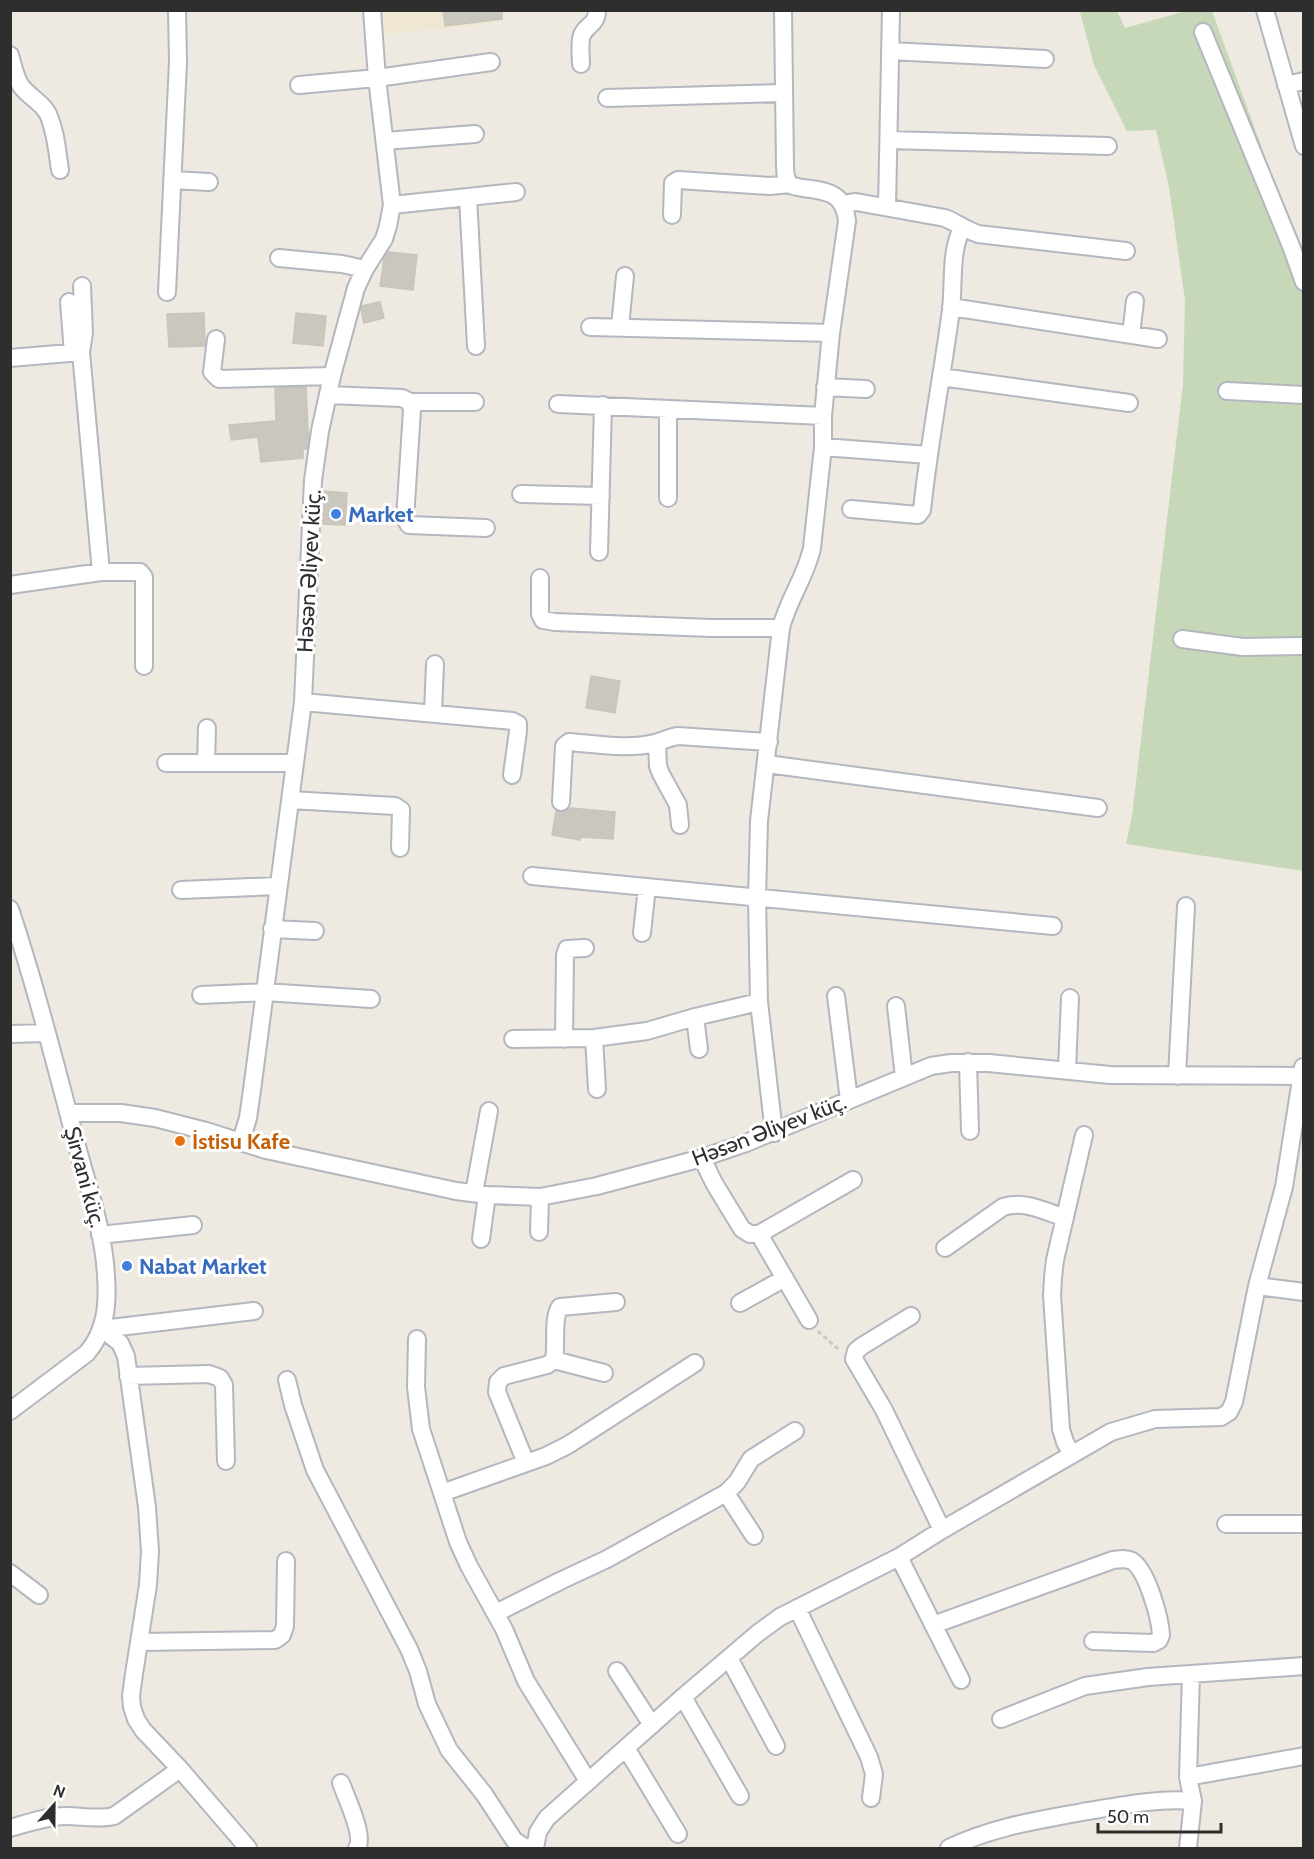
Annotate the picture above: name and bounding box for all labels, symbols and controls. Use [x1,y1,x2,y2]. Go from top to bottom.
street label: Həsən Əliyev küç. [291,489,327,653]
place label: Market [348,501,414,528]
marker: Market [329,507,343,521]
street label: Həsən Əliyev küç. [688,1088,850,1172]
street label: Şirvani küç. [59,1123,111,1231]
place label: İstisu Kafe [192,1128,290,1155]
marker: İstisu Kafe [173,1134,187,1148]
place label: Nabat Market [139,1253,267,1280]
marker: Nabat Market [120,1259,134,1273]
north arrow [24,1775,84,1835]
text: N [51,1781,68,1802]
scale bar [1098,1796,1221,1834]
text: 50 m [1107,1806,1149,1828]

